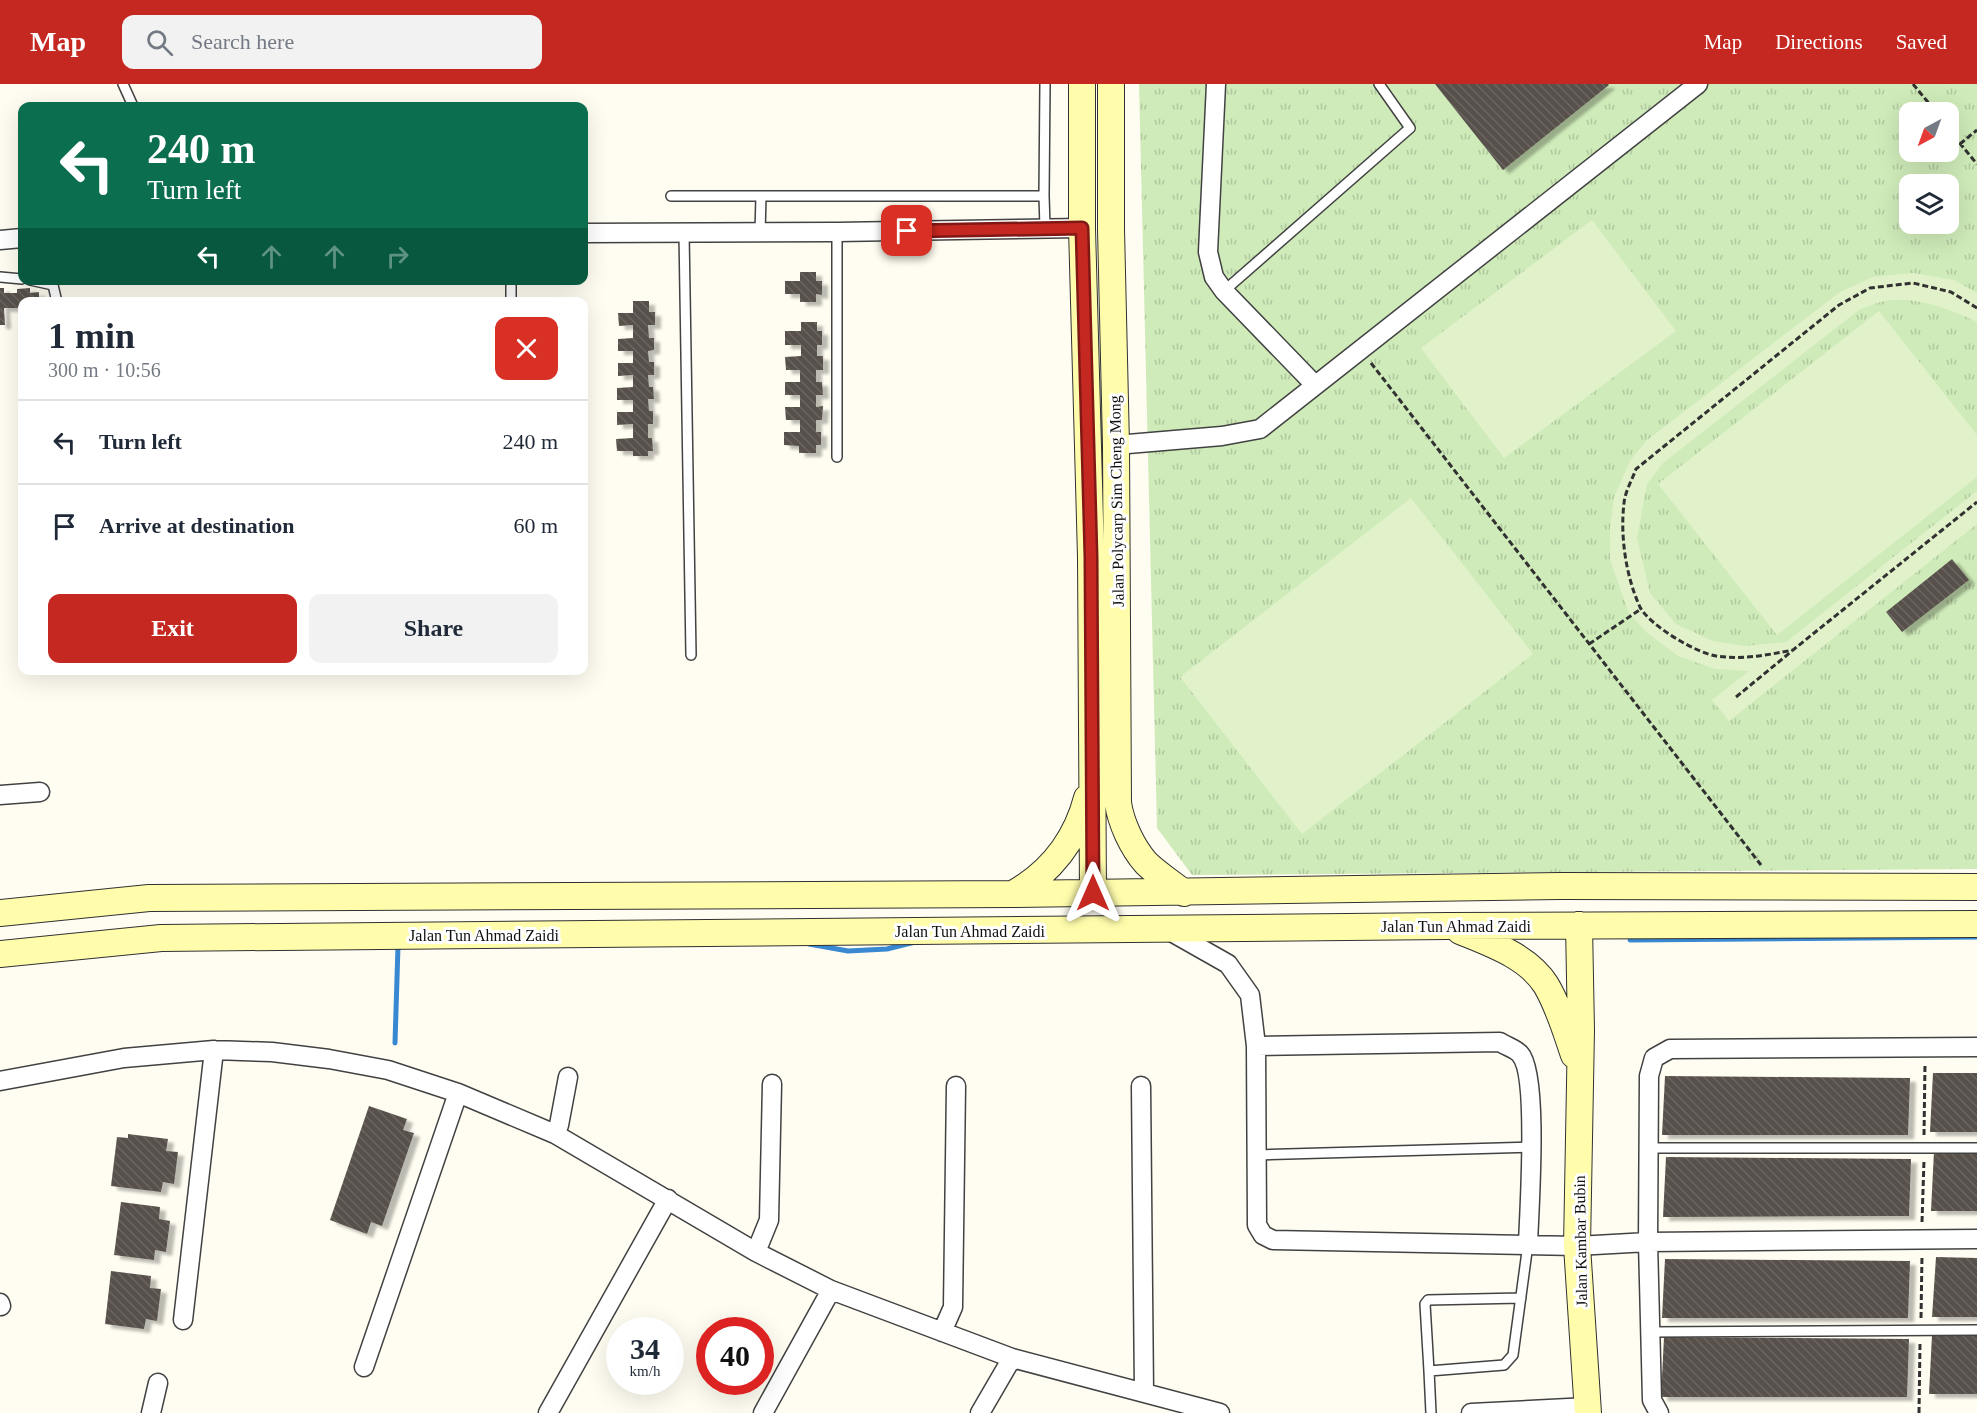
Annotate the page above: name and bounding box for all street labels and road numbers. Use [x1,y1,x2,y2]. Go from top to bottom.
street label: Jalan Polycarp Sim Cheng Mong [1106,395,1128,607]
street label: Jalan Tun Ahmad Zaidi [1381,918,1531,935]
street label: Jalan Tun Ahmad Zaidi [895,923,1045,940]
street label: Jalan Tun Ahmad Zaidi [409,927,559,944]
street label: Jalan Kambar Bubin [1571,1175,1590,1307]

